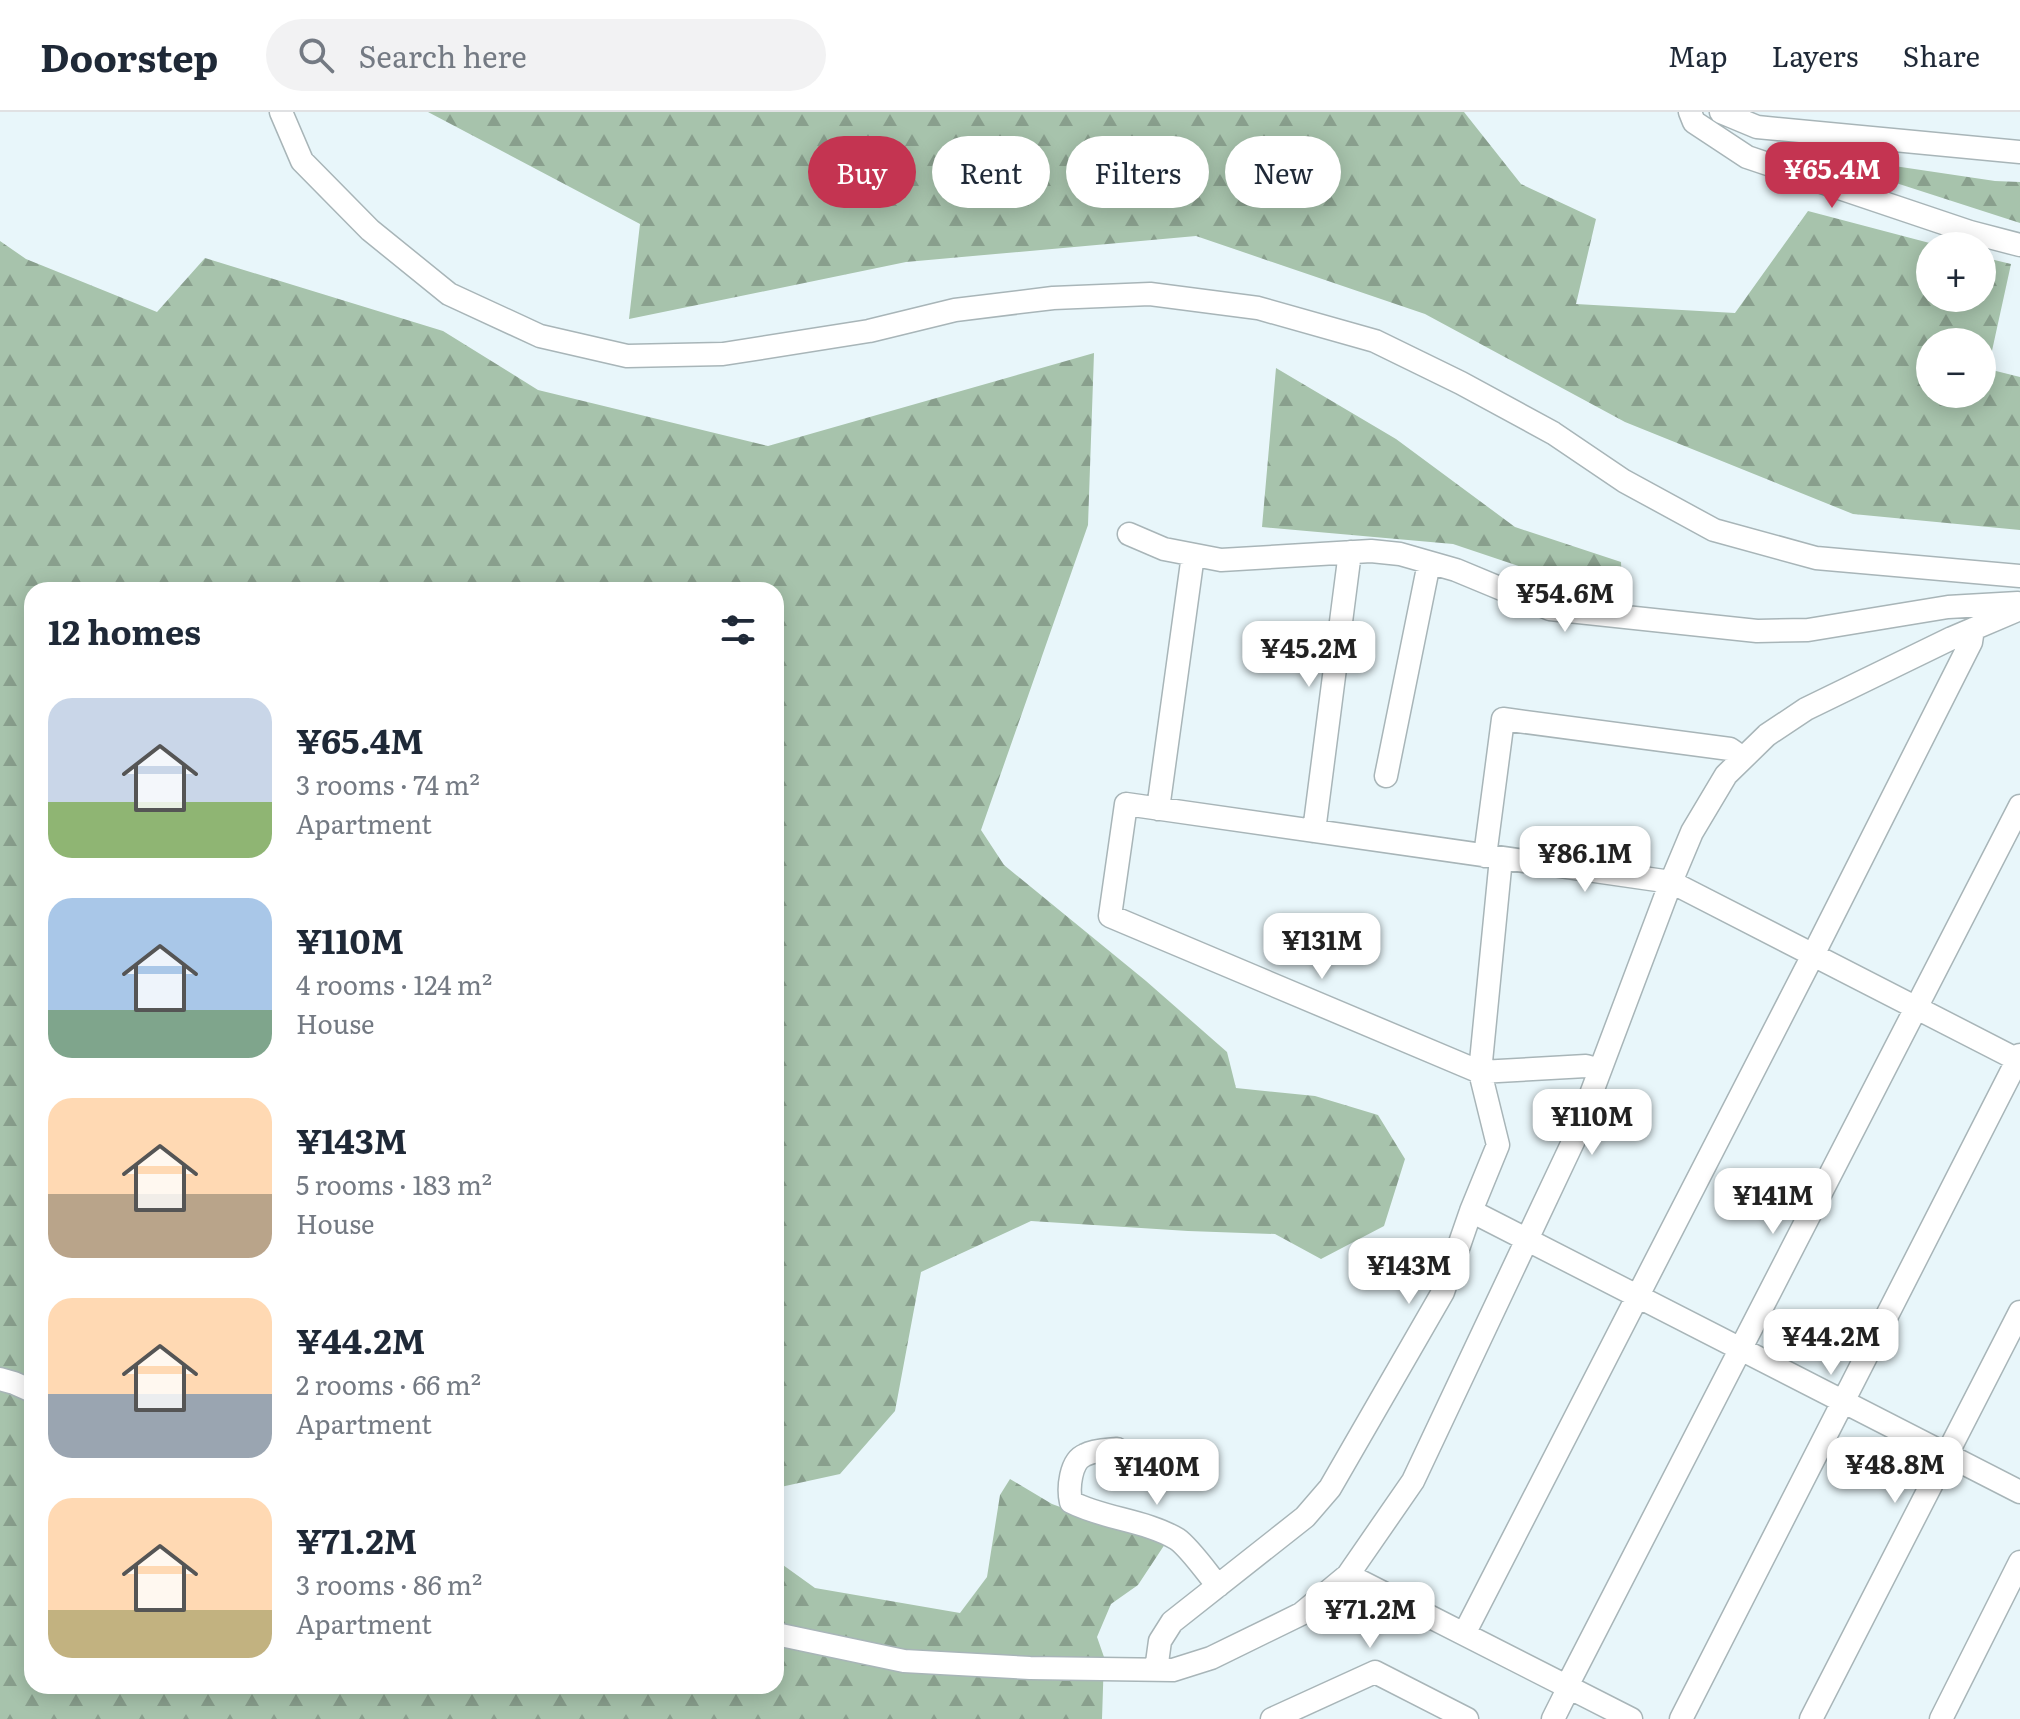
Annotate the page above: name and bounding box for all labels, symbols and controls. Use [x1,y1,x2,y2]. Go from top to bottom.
search box [266,19,826,91]
text: Doorstep [40,27,218,84]
icon: search [294,33,338,77]
text: Search here [358,33,527,77]
text: Map [1668,34,1727,76]
text: Layers [1771,34,1858,76]
text: Share [1902,34,1980,76]
chip: Buy [808,136,916,208]
chip: Rent [932,136,1050,208]
chip: Filters [1066,136,1209,208]
chip: New [1225,136,1341,208]
pin: ¥65.4M [1767,142,1897,210]
text: ¥65.4M [1783,148,1881,187]
map controls [1916,232,1996,408]
button: + [1916,232,1996,312]
button: − [1916,328,1996,408]
pin: ¥54.6M [1500,566,1630,634]
text: ¥54.6M [1516,572,1614,611]
text: 12 homes [48,605,201,655]
icon: filters [716,608,760,652]
pin: ¥45.2M [1244,621,1374,689]
text: ¥45.2M [1260,627,1358,666]
text: ¥65.4M [296,714,424,764]
icon: home [112,730,208,826]
text: 3 rooms · 74 m² [296,764,480,803]
text: Apartment [296,803,432,842]
pin: ¥86.1M [1520,826,1650,894]
text: ¥86.1M [1538,832,1632,871]
pin: ¥131M [1266,913,1378,981]
text: ¥110M [296,914,404,964]
text: ¥131M [1281,919,1363,958]
icon: home [112,930,208,1026]
text: 4 rooms · 124 m² [296,964,492,1003]
text: House [296,1003,374,1042]
pin: ¥110M [1536,1089,1648,1157]
text: ¥110M [1551,1095,1633,1134]
text: ¥143M [296,1114,407,1164]
icon: home [112,1130,208,1226]
text: 5 rooms · 183 m² [296,1164,492,1203]
pin: ¥141M [1717,1168,1829,1236]
text: ¥141M [1732,1174,1814,1213]
text: House [296,1203,374,1242]
pin: ¥143M [1353,1238,1465,1306]
text: ¥143M [1366,1244,1452,1283]
pin: ¥44.2M [1766,1309,1896,1377]
text: ¥44.2M [296,1314,425,1364]
text: ¥44.2M [1782,1315,1880,1354]
icon: home [112,1330,208,1426]
text: 2 rooms · 66 m² [296,1364,481,1403]
text: Apartment [296,1403,432,1442]
pin: ¥48.8M [1830,1437,1960,1505]
pin: ¥140M [1101,1439,1213,1507]
text: ¥48.8M [1845,1443,1945,1482]
text: ¥140M [1114,1445,1200,1484]
text: ¥71.2M [296,1514,417,1564]
icon: home [112,1530,208,1626]
text: 3 rooms · 86 m² [296,1564,482,1603]
pin: ¥71.2M [1305,1582,1435,1650]
text: ¥71.2M [1324,1588,1416,1627]
text: Apartment [296,1603,432,1642]

